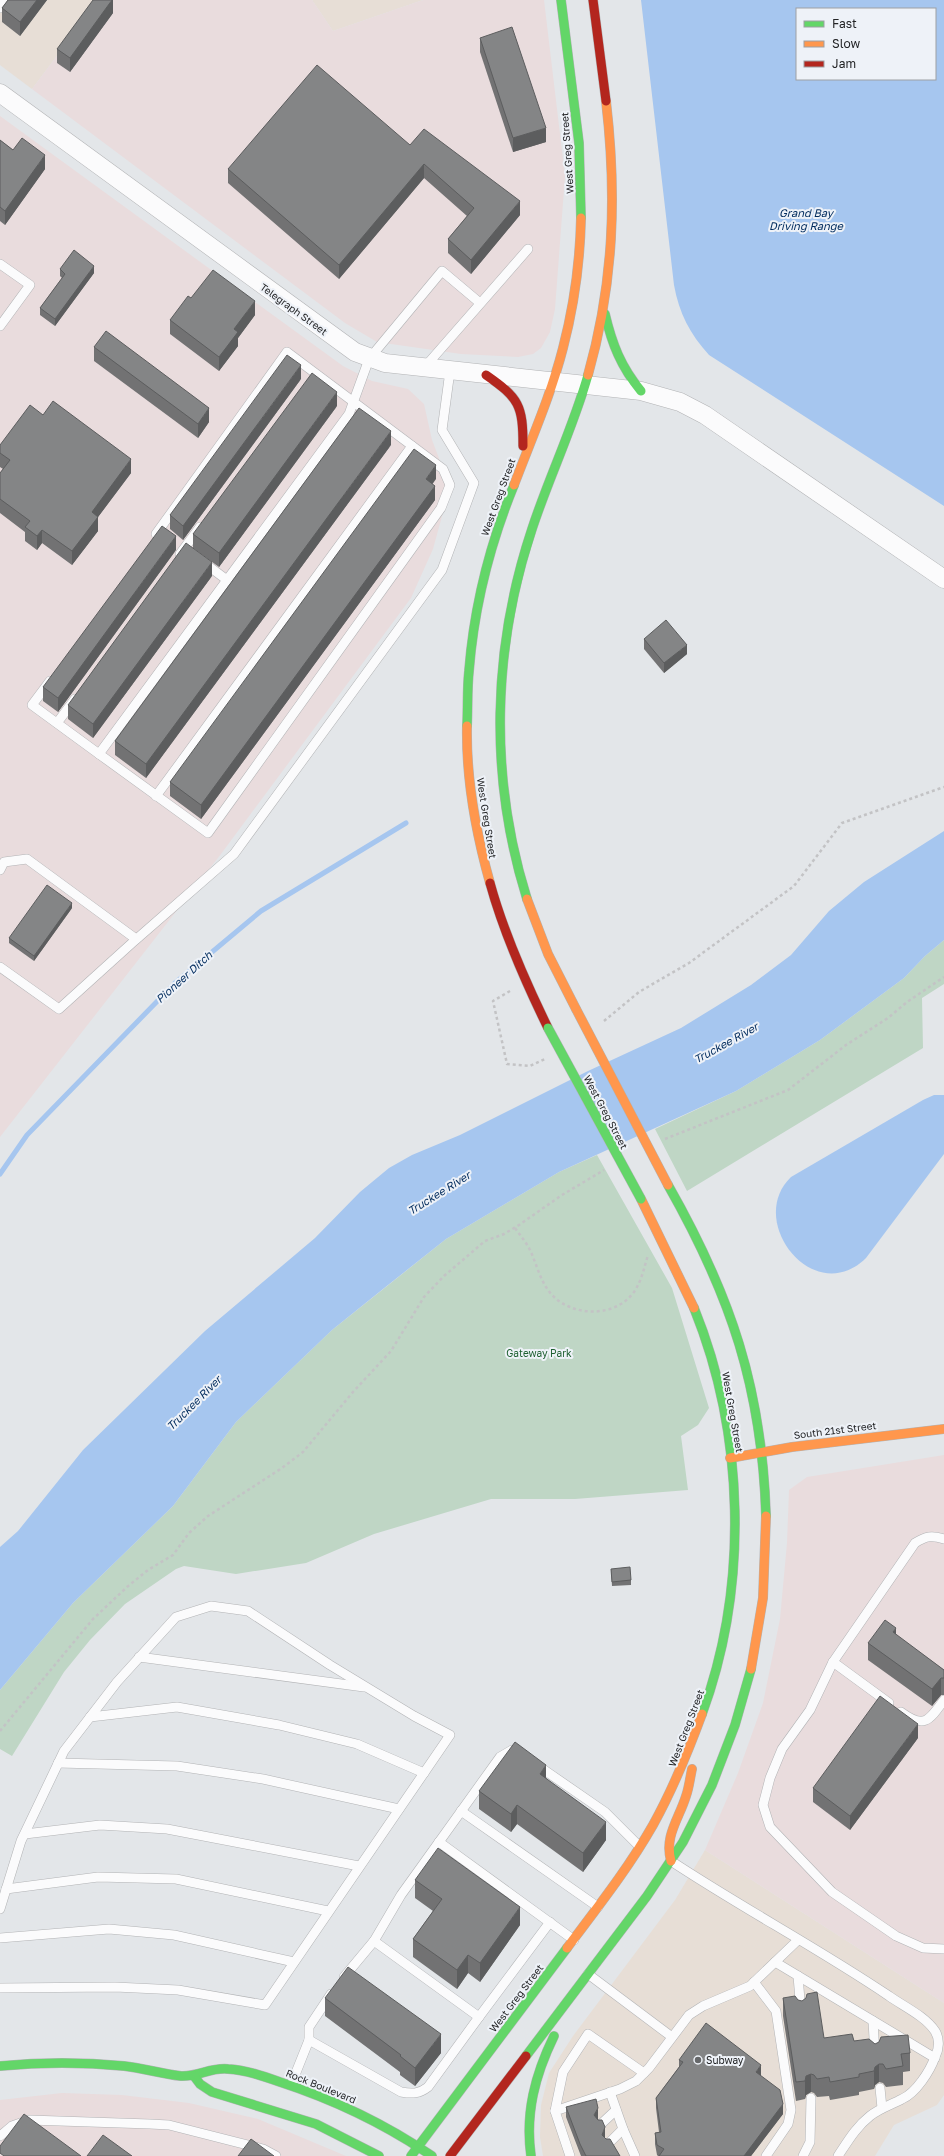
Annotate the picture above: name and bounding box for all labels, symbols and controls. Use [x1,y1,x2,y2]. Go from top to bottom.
legend [796,8,936,80]
text: Fast [832,16,857,31]
text: Slow [832,36,860,51]
text: Jam [832,56,856,71]
street label: West Greg Street [558,112,576,194]
water label: Grand Bay Driving Range [769,206,845,233]
street label: Telegraph Street [258,281,330,337]
street label: West Greg Street [478,457,518,537]
street label: West Greg Street [475,777,499,859]
water label: Pioneer Ditch [153,947,215,1005]
water label: Truckee River [691,1019,762,1066]
street label: West Greg Street [582,1073,630,1151]
water label: Truckee River [405,1167,474,1217]
park label: Gateway Park [506,1347,572,1359]
street label: West Greg Street [720,1371,746,1453]
water label: Truckee River [164,1372,225,1432]
street label: South 21st Street [793,1419,877,1441]
street label: West Greg Street [666,1688,706,1768]
street label: West Greg Street [487,1962,545,2034]
place label: Subway [706,2054,744,2066]
marker: Subway [693,2055,703,2065]
street label: Rock Boulevard [284,2066,358,2106]

